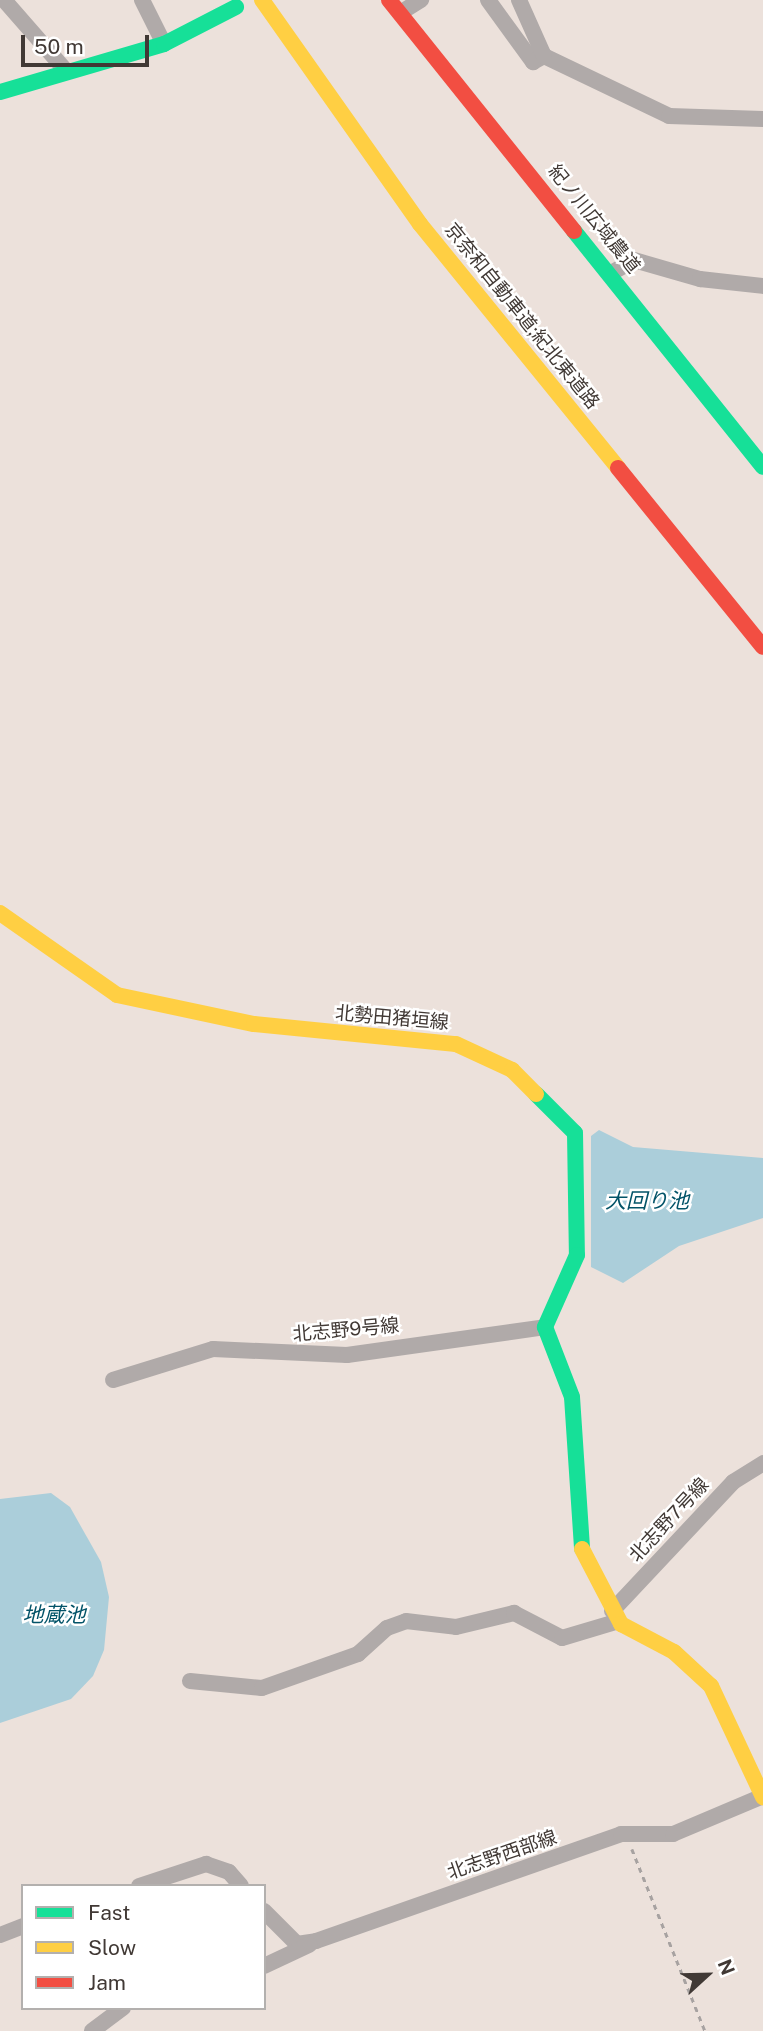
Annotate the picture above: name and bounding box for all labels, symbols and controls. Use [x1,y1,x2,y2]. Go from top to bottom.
scale bar [24,21,152,65]
text: 50 m [34,34,84,59]
street label: 紀ノ川広域農道 [543,160,645,278]
street label: 京奈和自動車道;紀北東道路 [440,218,604,414]
street label: 北勢田猪垣線 [334,1002,450,1034]
water label: 大回り池 [605,1188,689,1214]
street label: 北志野9号線 [292,1314,400,1346]
street label: 北志野7号線 [624,1473,714,1567]
water label: 地蔵池 [23,1602,85,1628]
street label: 北志野西部線 [444,1826,560,1884]
legend [21,1884,266,2010]
text: Fast [88,1900,130,1925]
text: Slow [88,1935,136,1960]
north arrow [672,1940,742,2010]
text: N [713,1956,739,1978]
text: Jam [88,1970,126,1995]

